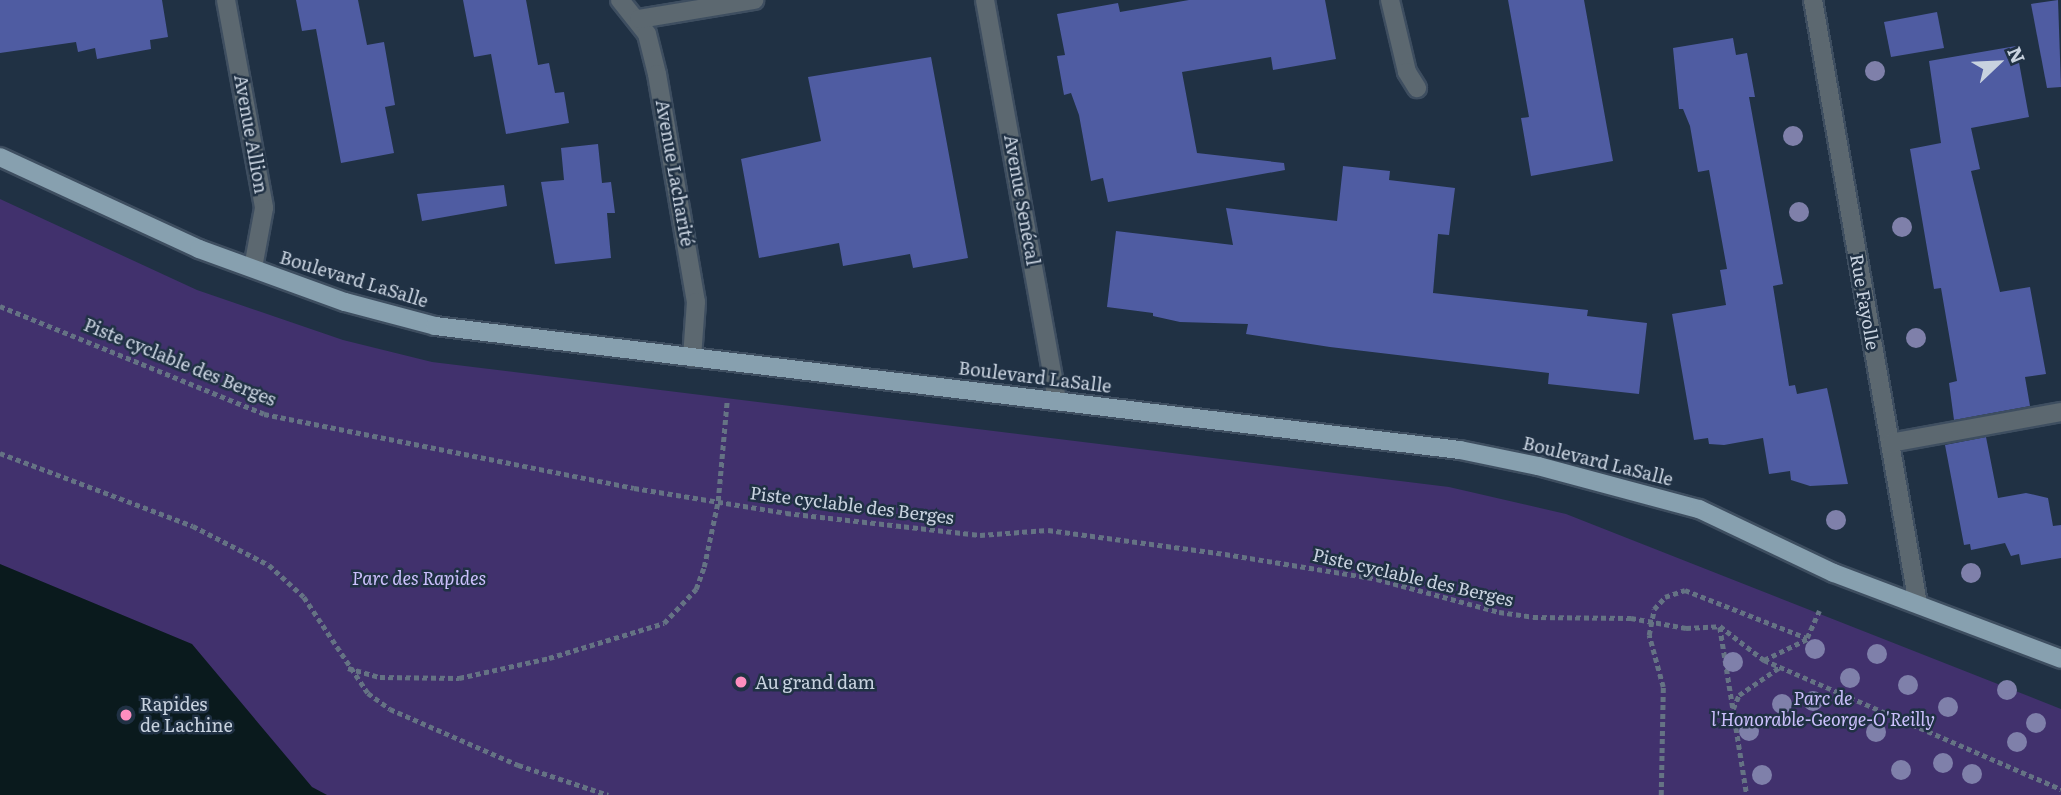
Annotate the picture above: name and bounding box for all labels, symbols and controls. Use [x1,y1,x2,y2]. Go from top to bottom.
north arrow [1963,28,2033,98]
text: N [2001,42,2033,68]
street label: Avenue Allion [230,73,272,195]
street label: Avenue Lacharité [651,98,699,248]
street label: Avenue Senécal [1000,133,1044,267]
street label: Boulevard LaSalle [277,246,431,312]
street label: Rue Fayolle [1846,252,1884,352]
street label: Piste cyclable des Berges [81,314,279,410]
street label: Boulevard LaSalle [957,357,1113,397]
street label: Boulevard LaSalle [1521,432,1675,490]
street label: Piste cyclable des Berges [749,482,955,528]
street label: Piste cyclable des Berges [1311,543,1515,611]
park label: Parc des Rapides [352,567,486,589]
place label: Au grand dam [755,671,875,693]
marker: Au grand dam [733,674,749,690]
park label: Parc de l'Honorable-George-O'Reilly [1711,688,1935,730]
place label: Rapides de Lachine [140,694,233,736]
marker: Rapides de Lachine [118,707,134,723]

